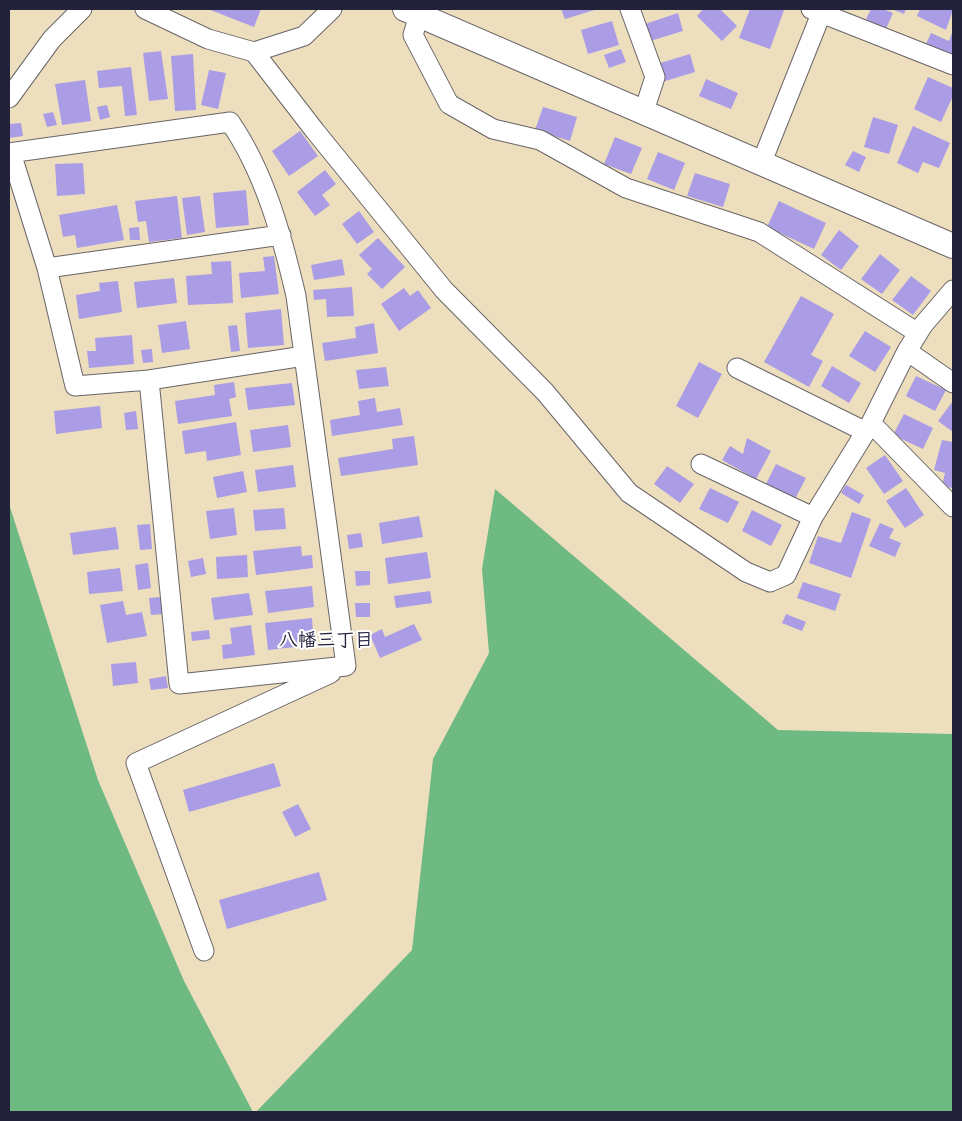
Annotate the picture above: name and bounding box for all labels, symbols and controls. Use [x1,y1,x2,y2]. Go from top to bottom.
district label: 八幡三丁目 [279,632,373,654]

